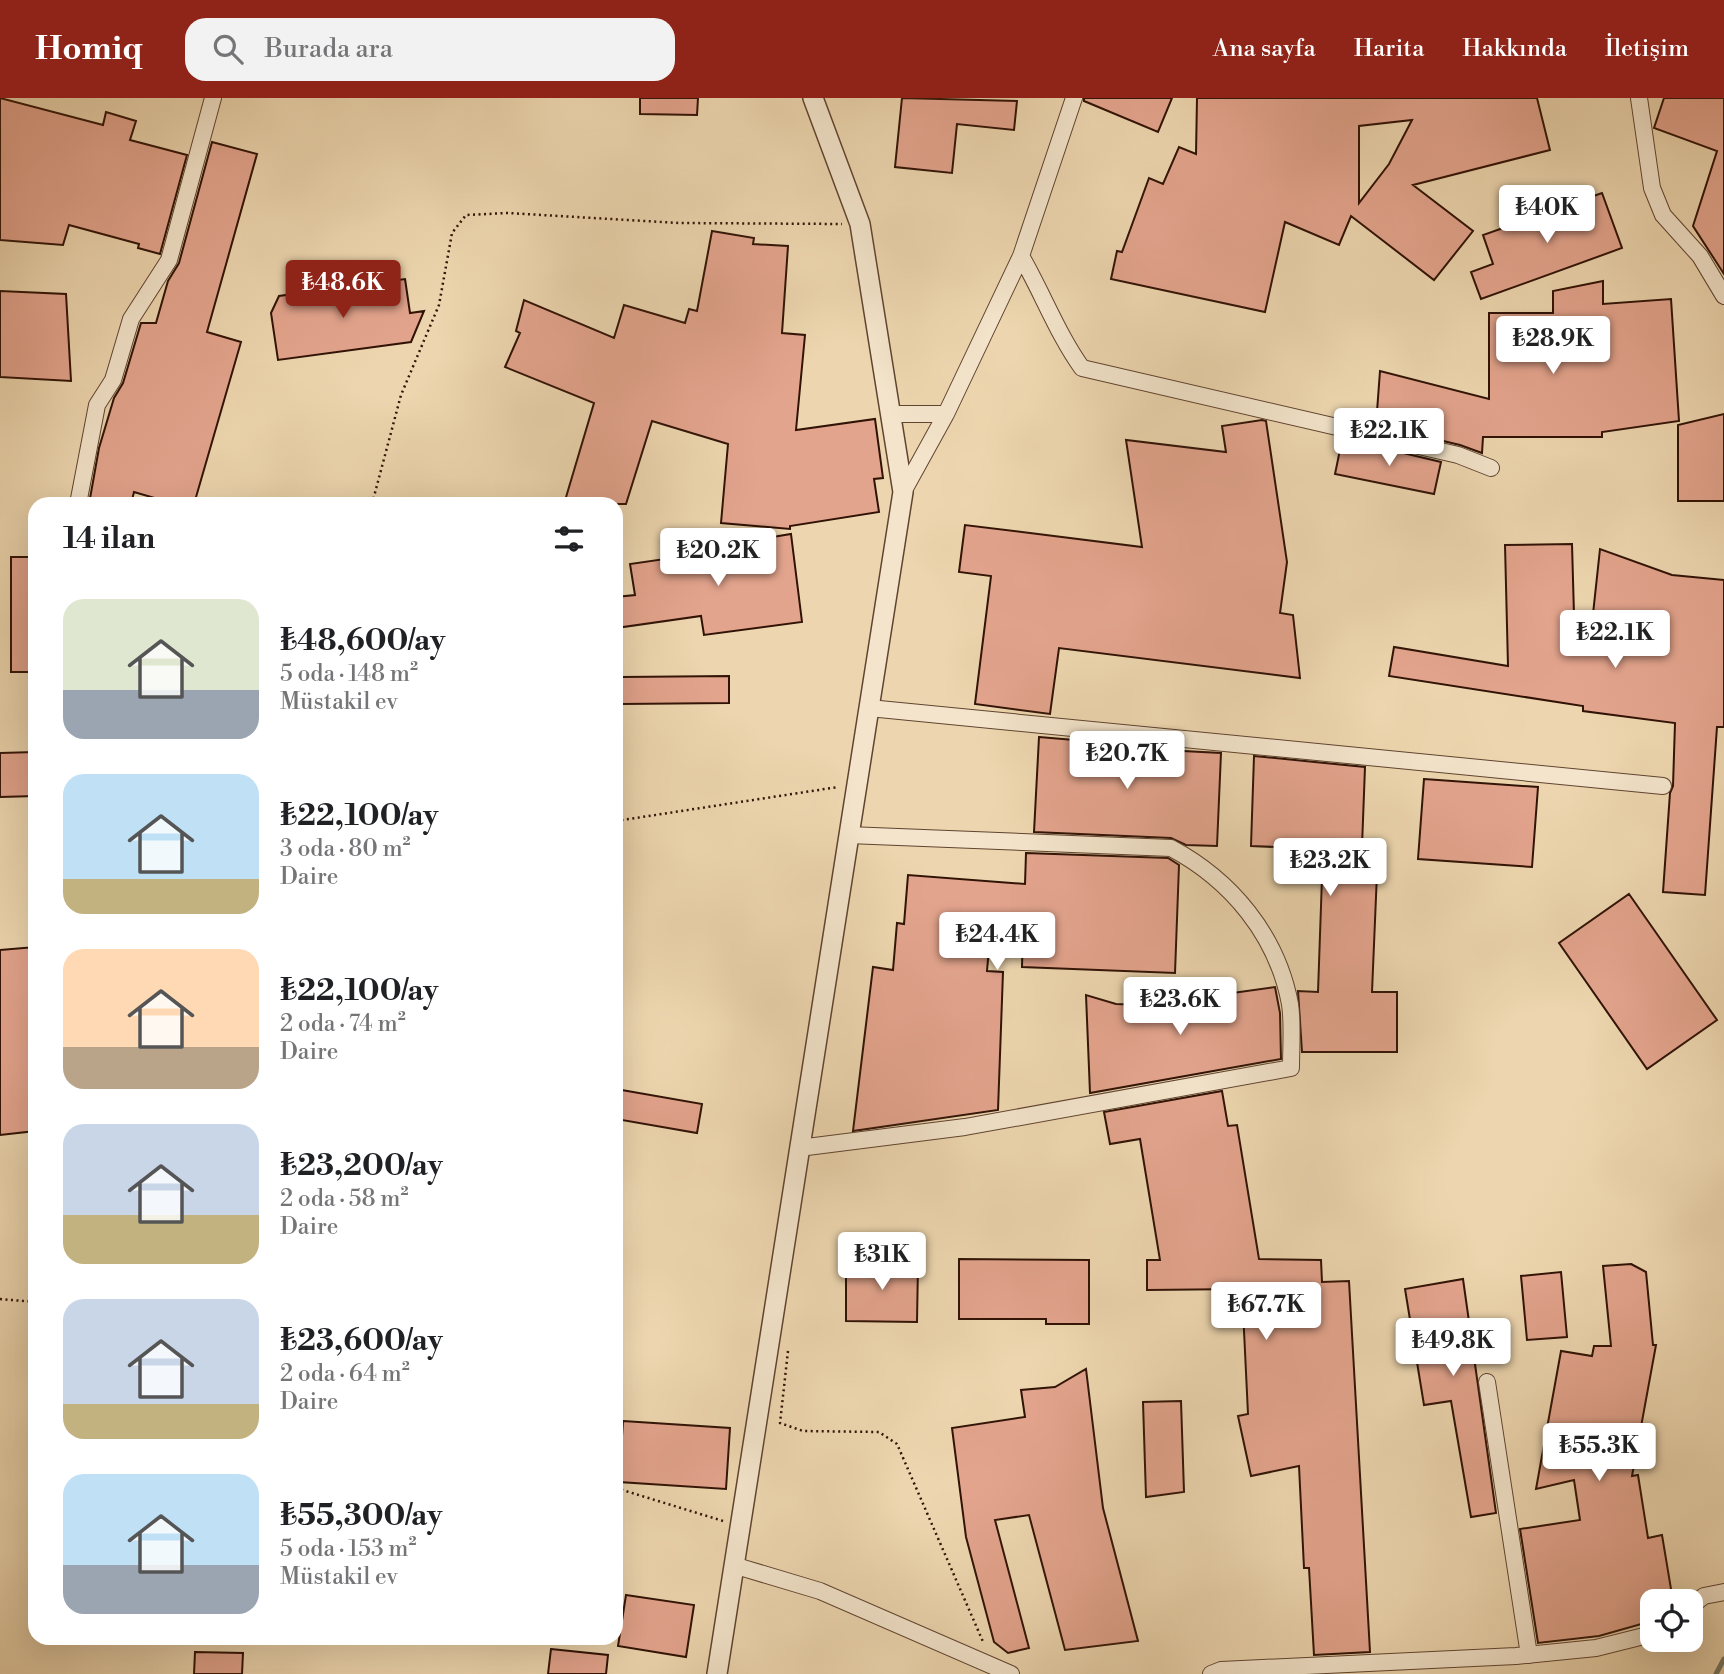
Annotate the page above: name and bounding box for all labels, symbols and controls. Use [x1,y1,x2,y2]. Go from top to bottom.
search box [185,18,675,81]
text: Homiq [35,29,143,70]
icon: search [209,30,247,68]
text: Burada ara [265,33,393,65]
text: Ana sayfa [1213,34,1316,64]
text: Harita [1354,34,1424,64]
text: Hakkında [1462,34,1567,64]
text: İletişim [1605,34,1689,64]
pin: ₺40K [1506,186,1588,245]
text: ₺40K [1515,194,1579,222]
pin: ₺48.6K [286,260,400,320]
text: ₺48.6K [302,269,384,297]
pin: ₺28.9K [1496,316,1610,376]
text: ₺28.9K [1512,325,1594,353]
pin: ₺22.1K [1332,408,1446,468]
text: ₺22.1K [1350,417,1428,445]
text: 14 ilan [63,520,155,558]
icon: filters [550,520,588,558]
pin: ₺20.2K [661,528,775,588]
text: ₺20.2K [676,537,760,565]
pin: ₺22.1K [1558,610,1672,670]
text: ₺22.1K [1576,619,1654,647]
text: ₺48,600/ay [280,622,445,660]
icon: home [119,627,203,711]
text: 5 oda · 148 m² [280,660,418,688]
text: Müstakil ev [280,688,398,716]
pin: ₺20.7K [1070,732,1184,791]
text: ₺20.7K [1086,740,1168,768]
text: ₺22,100/ay [280,797,438,835]
icon: home [119,802,203,886]
text: 3 oda · 80 m² [280,835,411,863]
pin: ₺23.2K [1273,838,1387,898]
text: ₺23.2K [1290,847,1370,875]
text: Daire [280,863,338,891]
pin: ₺24.4K [940,912,1054,972]
text: ₺24.4K [955,921,1039,949]
text: ₺22,100/ay [280,972,438,1010]
icon: home [119,977,203,1061]
pin: ₺23.6K [1123,978,1237,1037]
text: ₺23.6K [1140,986,1220,1014]
text: 2 oda · 74 m² [280,1010,406,1038]
text: Daire [280,1038,338,1066]
text: ₺23,200/ay [280,1147,443,1185]
icon: home [119,1152,203,1236]
text: 2 oda · 58 m² [280,1185,408,1213]
text: Daire [280,1213,338,1241]
pin: ₺31K [841,1232,923,1292]
text: ₺31K [854,1241,910,1269]
pin: ₺67.7K [1209,1282,1323,1342]
text: ₺67.7K [1227,1291,1305,1319]
pin: ₺49.8K [1396,1318,1510,1378]
text: ₺23,600/ay [280,1322,443,1360]
icon: home [119,1327,203,1411]
text: ₺49.8K [1412,1327,1494,1355]
text: 2 oda · 64 m² [280,1360,410,1388]
text: Daire [280,1388,338,1416]
pin: ₺55.3K [1542,1424,1656,1483]
text: ₺55.3K [1559,1432,1639,1460]
text: ₺55,300/ay [280,1497,442,1535]
icon: home [119,1502,203,1586]
text: 5 oda · 153 m² [280,1535,417,1563]
text: Müstakil ev [280,1563,398,1591]
map controls [1640,1589,1703,1652]
button: locate [1640,1589,1703,1652]

